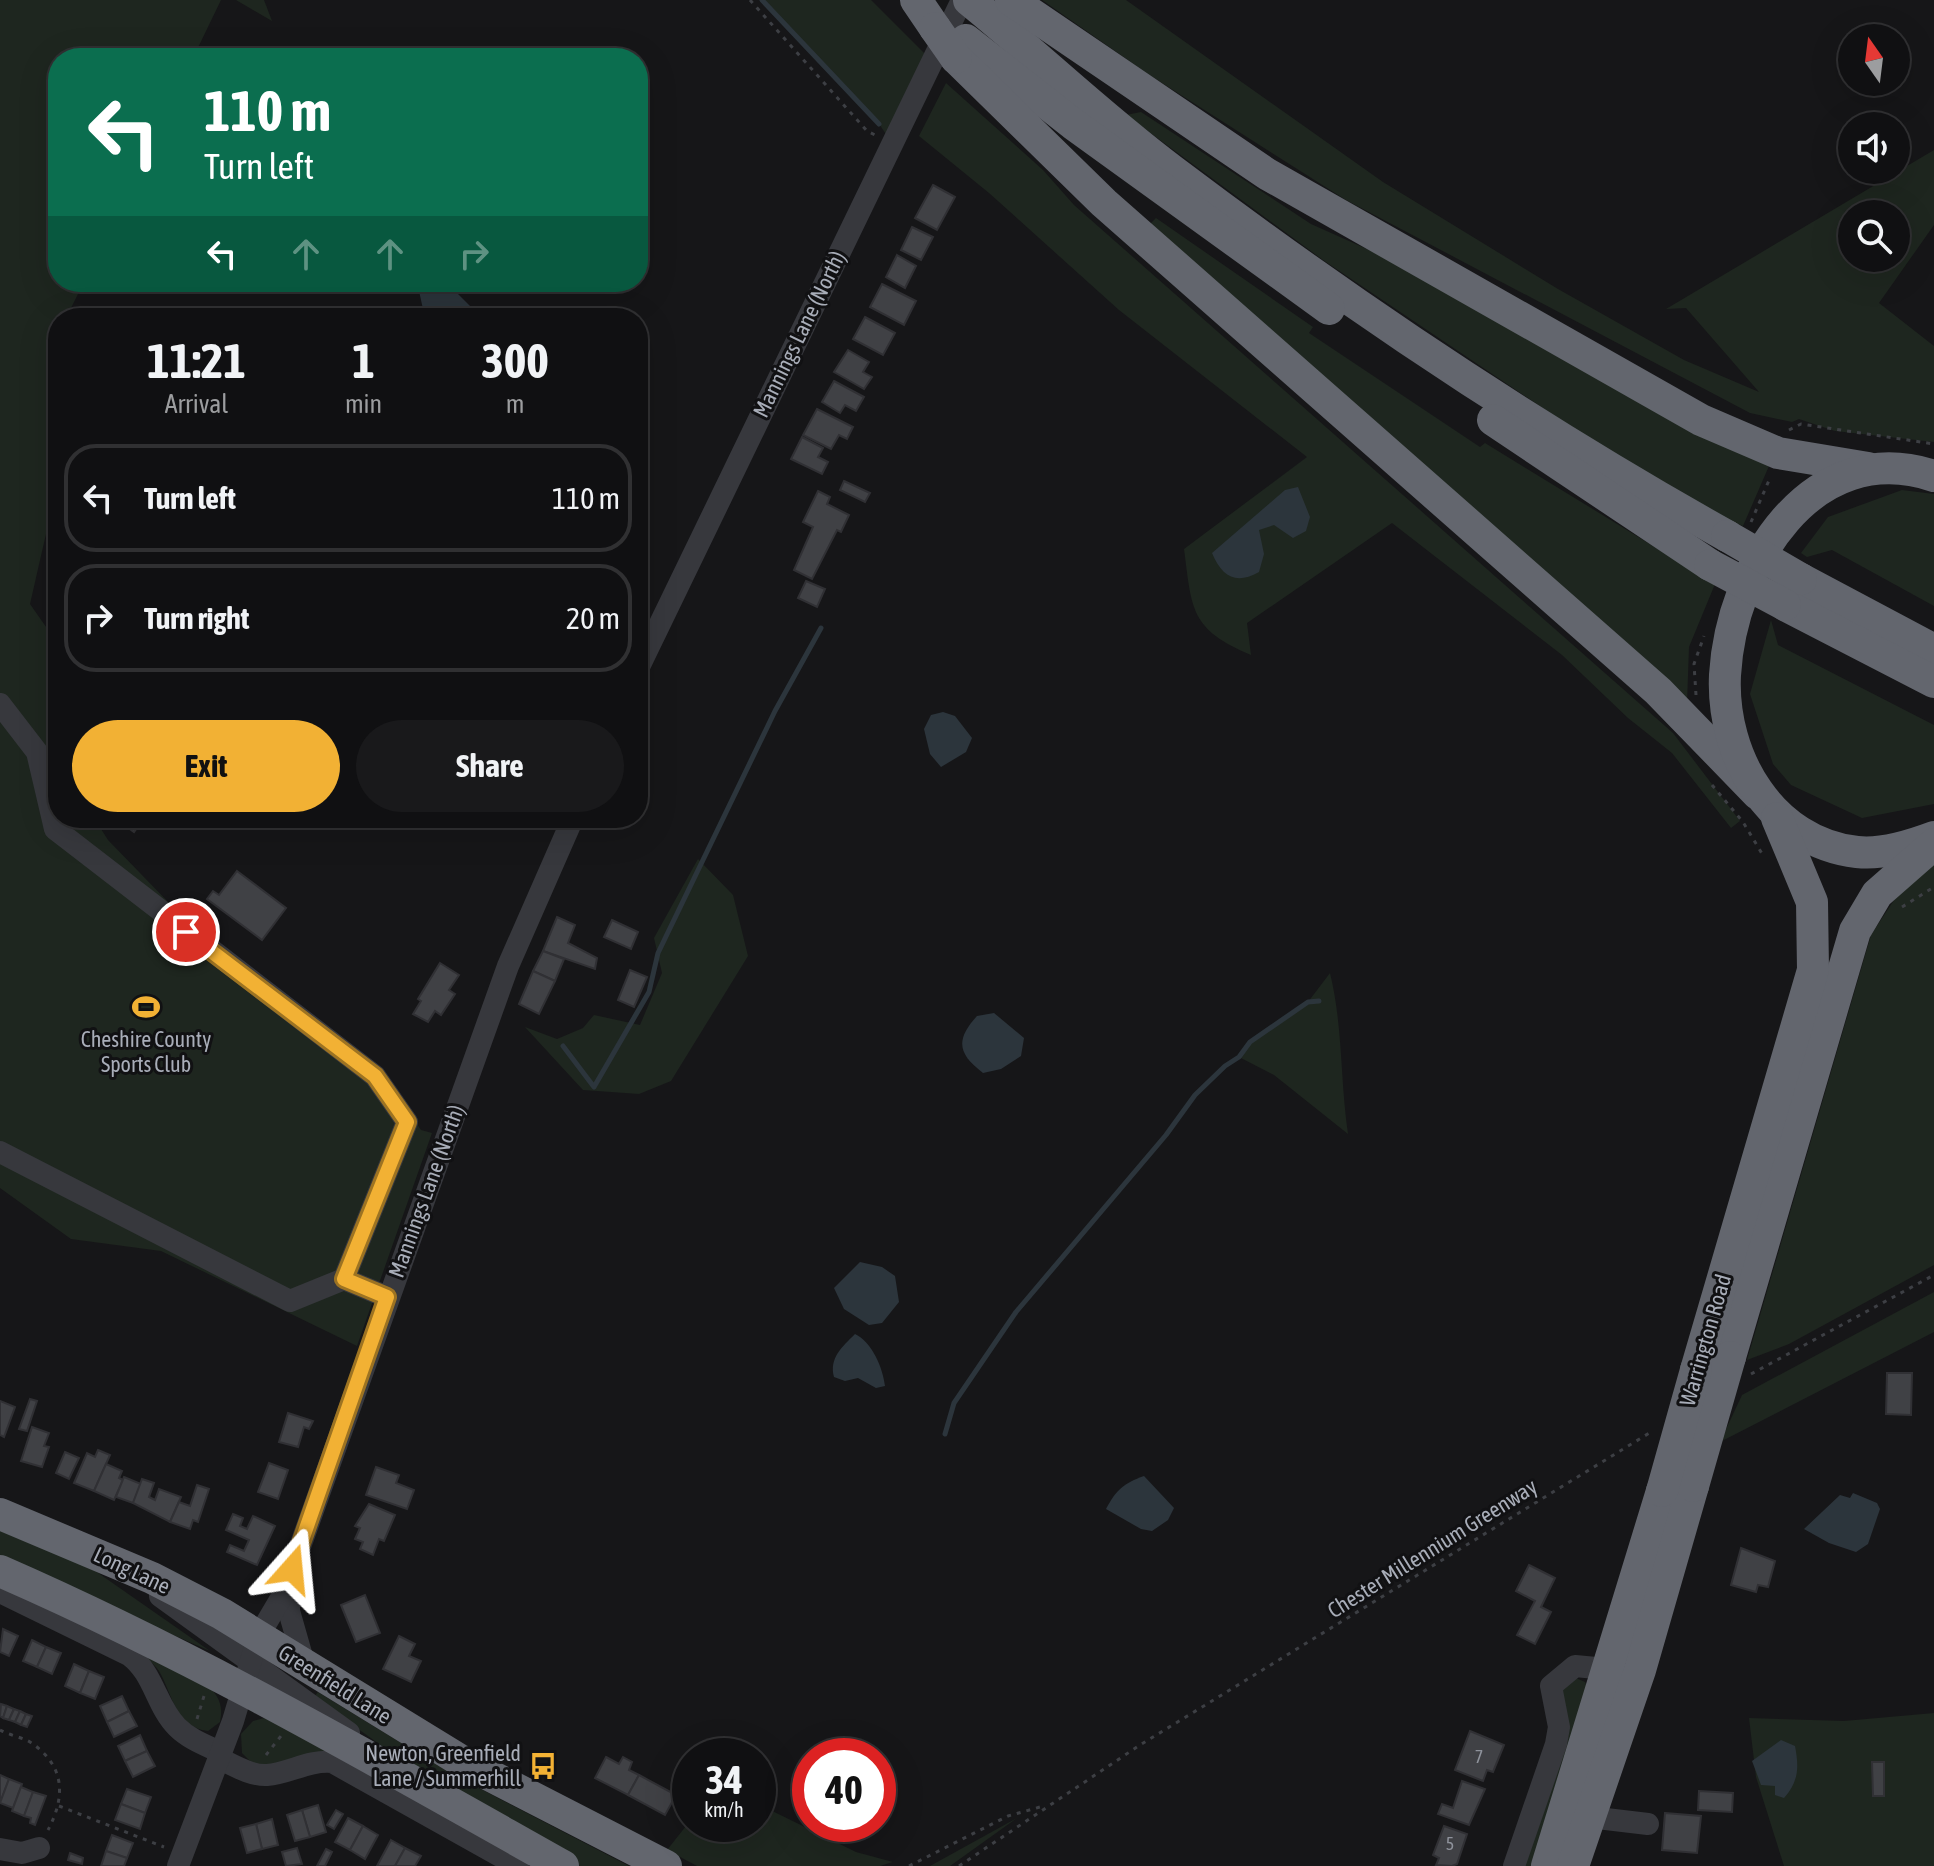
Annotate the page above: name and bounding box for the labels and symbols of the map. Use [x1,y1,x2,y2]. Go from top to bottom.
north arrow [1838,24,1910,96]
street label: Mannings Lane (North) [747,247,851,421]
pin [152,898,220,966]
sports icon: Cheshire County Sports Club [131,992,161,1022]
place label: Cheshire County Sports Club [81,1026,211,1077]
street label: Mannings Lane (North) [383,1101,469,1281]
street label: Warrington Road [1674,1271,1736,1409]
street label: Chester Millennium Greenway [1323,1473,1541,1623]
position arrow [250,1527,334,1611]
street label: Long Lane [90,1541,174,1599]
street label: Greenfield Lane [274,1639,396,1729]
speed limit sign: 40 [792,1738,896,1842]
place label: Newton, Greenfield Lane / Summerhill [365,1740,521,1791]
house number: 7 [1475,1746,1483,1767]
bus stop icon: Newton, Greenfield Lane / Summerhill [528,1751,558,1781]
house number: 5 [1446,1833,1454,1854]

